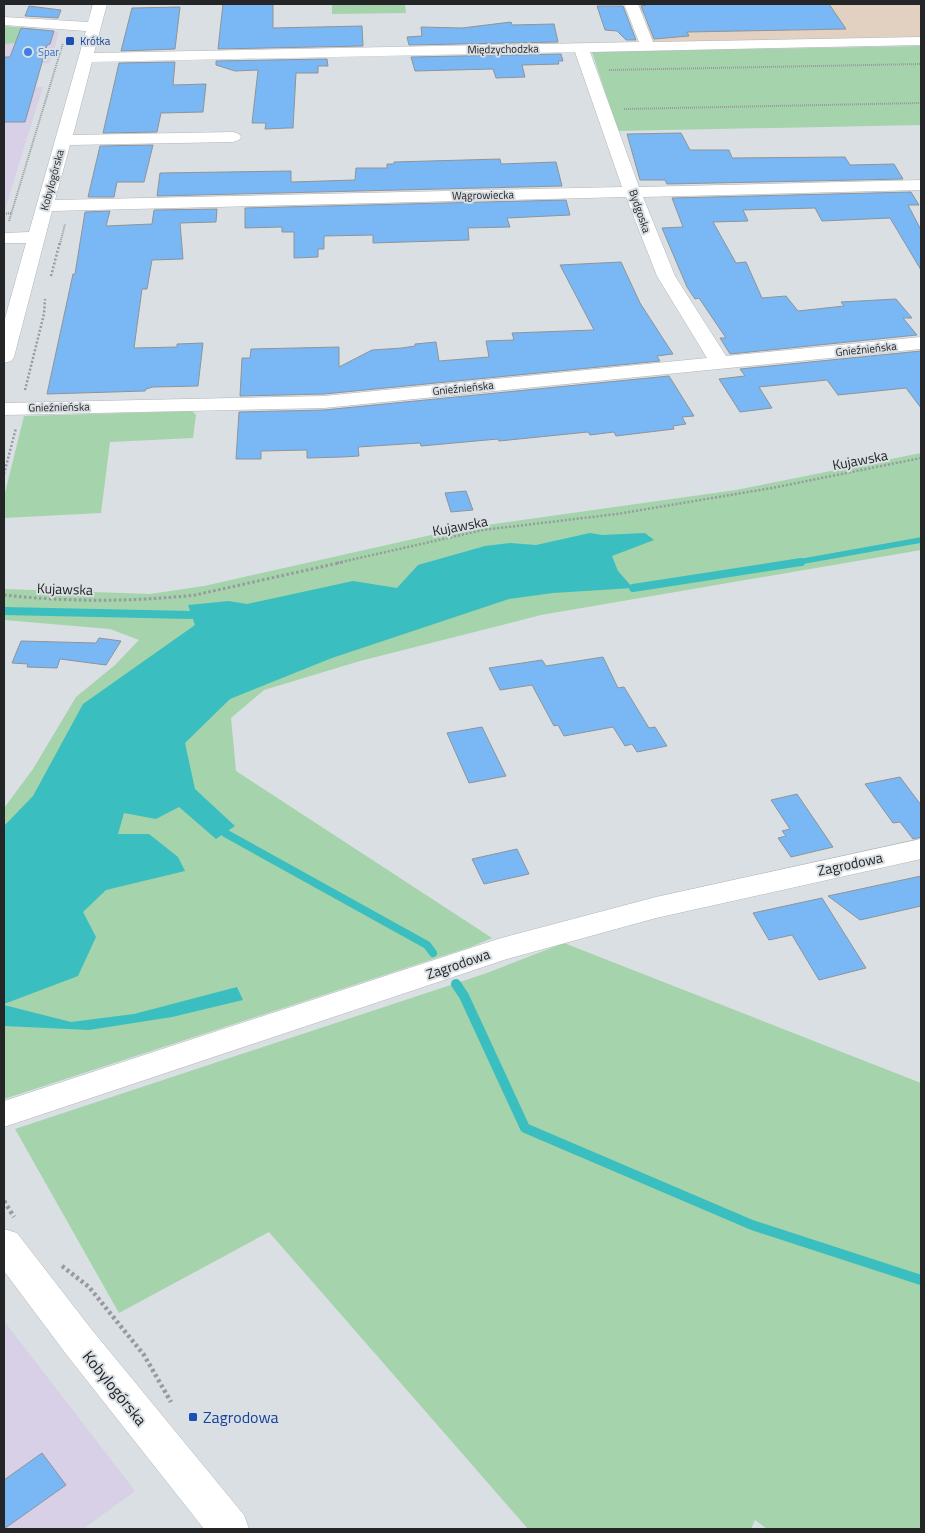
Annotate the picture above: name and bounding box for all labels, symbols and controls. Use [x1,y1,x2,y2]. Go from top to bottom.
place label: Krótka [80,33,111,49]
marker: Krótka [64,35,76,47]
street label: Międzychodzka [467,40,539,58]
place label: Spar [38,44,59,60]
marker: Spar [22,46,34,58]
street label: Kobylogórska [36,147,68,212]
street label: Wągrowiecka [452,186,515,204]
street label: Bydgoska [625,187,655,235]
street label: Gnieźnieńska [835,338,898,360]
street label: Gnieźnieńska [432,377,495,399]
street label: Gnieźnieńska [28,398,90,416]
street label: Kujawska [830,444,889,475]
street label: Kujawska [430,510,489,541]
street label: Kujawska [37,577,93,600]
street label: Zagrodowa [815,846,884,881]
street label: Zagrodowa [423,943,493,984]
street label: Kobylogórska [77,1345,153,1431]
place label: Zagrodowa [203,1405,279,1429]
marker: Zagrodowa [187,1411,199,1423]

